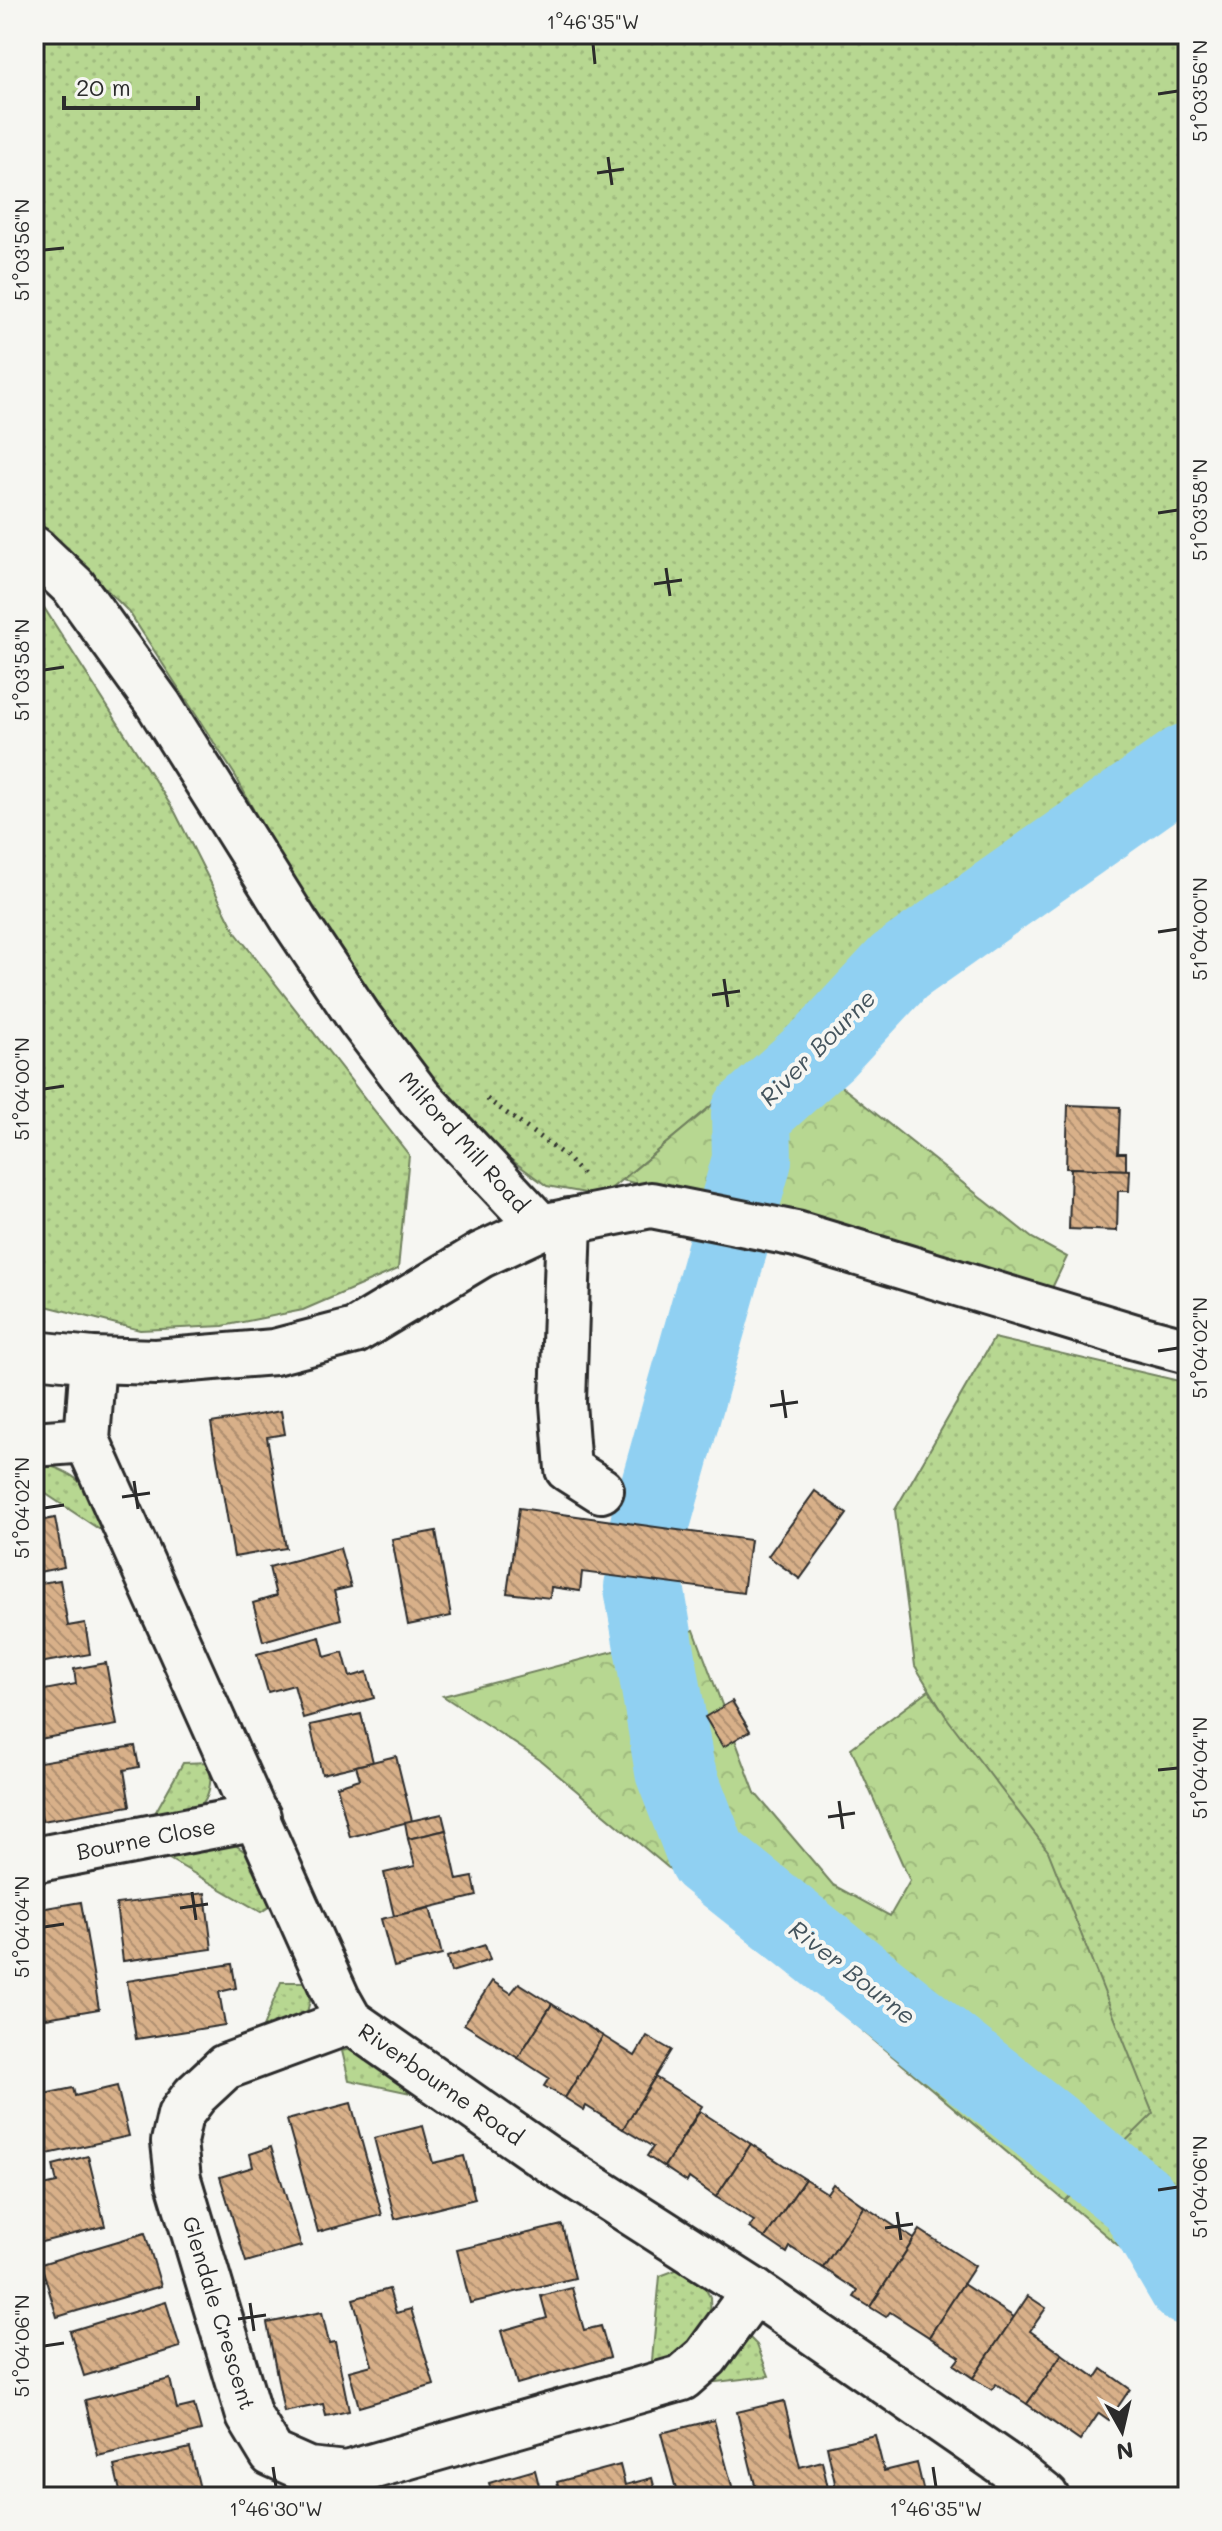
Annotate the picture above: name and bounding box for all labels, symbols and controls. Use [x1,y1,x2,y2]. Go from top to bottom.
text: 1°46'35"W [547,8,639,34]
text: 51°03'56"N [1186,40,1212,142]
scale bar [64,60,198,110]
text: 20 m [76,71,131,102]
text: 51°03'56"N [8,199,34,301]
text: 51°03'58"N [1186,459,1212,561]
text: 51°03'58"N [8,619,34,721]
text: 51°04'00"N [1186,877,1212,981]
water label: River Bourne [752,982,882,1112]
text: 51°04'00"N [8,1037,34,1141]
street label: Milford Mill Road [393,1065,536,1219]
text: 51°04'02"N [1186,1297,1212,1399]
text: 51°04'02"N [8,1457,34,1559]
text: 51°04'04"N [1186,1717,1212,1819]
street label: Bourne Close [74,1811,218,1866]
text: 51°04'04"N [8,1876,34,1978]
water label: River Bourne [783,1913,923,2031]
street label: Riverbourne Road [353,2016,529,2151]
text: 51°04'06"N [1186,2135,1212,2239]
street label: Glendale Crescent [176,2213,263,2413]
text: 51°04'06"N [8,2294,34,2398]
north arrow [1082,2391,1162,2471]
text: N [1115,2436,1135,2467]
text: 1°46'30"W [229,2495,323,2521]
text: 1°46'35"W [890,2495,982,2521]

